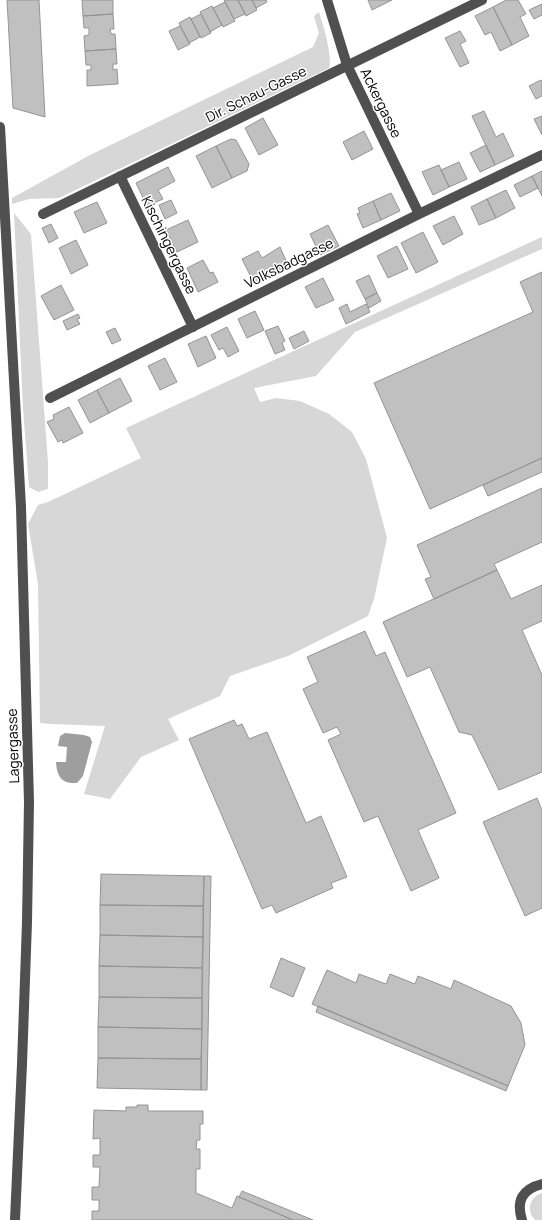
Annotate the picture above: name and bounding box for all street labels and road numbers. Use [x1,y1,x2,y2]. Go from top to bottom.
street label: Dir. Schau-Gasse [202,61,309,126]
street label: Ackergasse [356,65,406,141]
street label: Kischingergasse [138,193,201,297]
street label: Volksbadgasse [241,233,336,292]
street label: Lagergasse [2,708,23,784]

